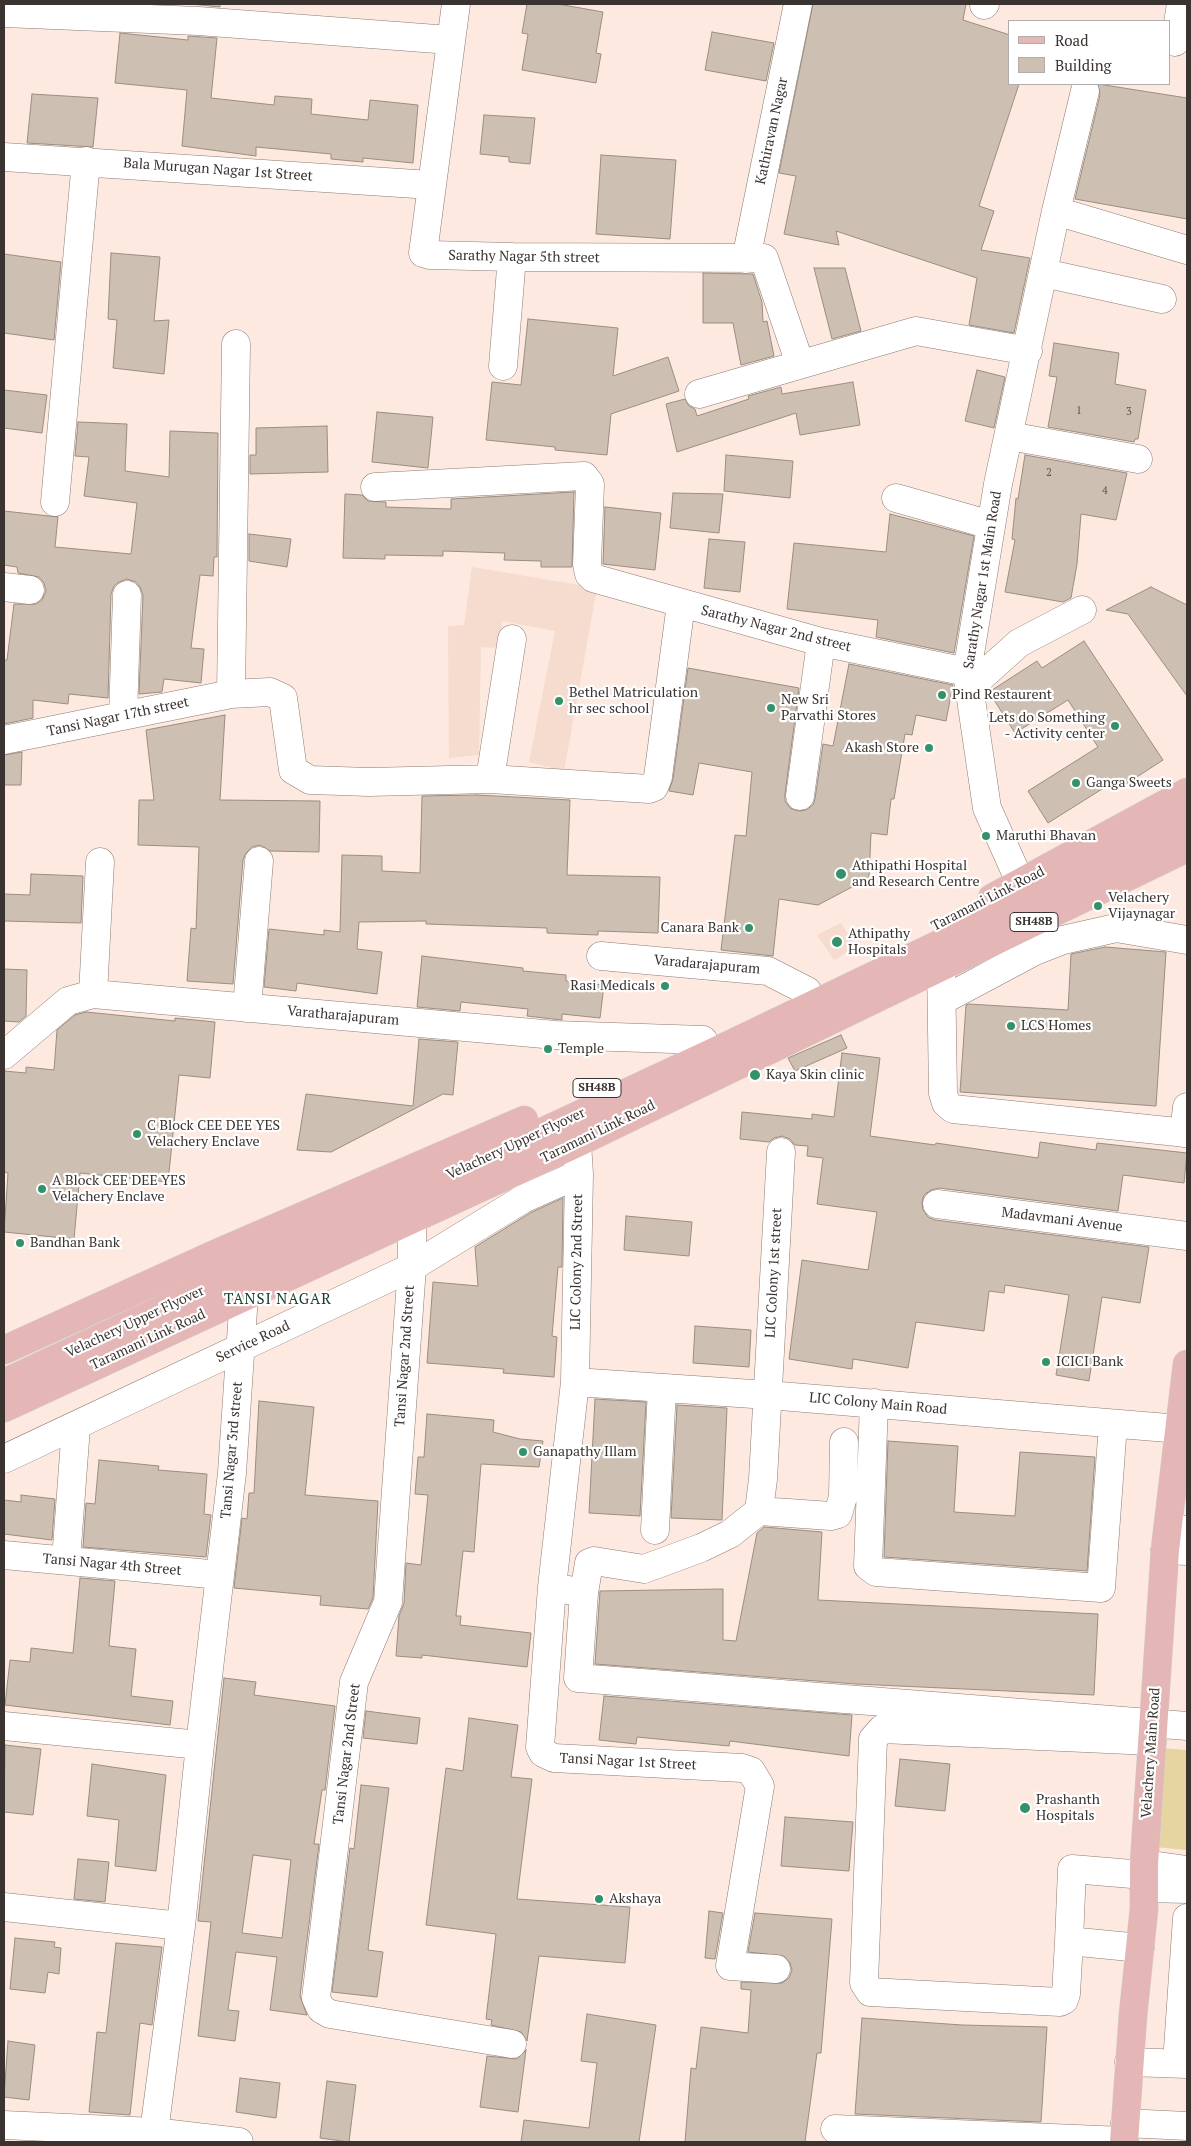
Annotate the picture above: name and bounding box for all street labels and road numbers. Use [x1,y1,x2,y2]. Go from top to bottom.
street label: Kathiravan Nagar [752,76,792,186]
street label: Bala Murugan Nagar 1st Street [123,155,313,185]
street label: Sarathy Nagar 5th street [448,247,600,267]
street label: Sarathy Nagar 1st Main Road [961,490,1005,670]
street label: Sarathy Nagar 2nd street [699,602,853,656]
street label: Tansi Nagar 17th street [45,694,191,740]
street label: Taramani Link Road [929,863,1047,935]
road number: SH48B [1010,912,1058,932]
street label: Varadarajapuram [653,952,761,978]
street label: Varatharajapuram [286,1003,400,1029]
road number: SH48B [573,1078,621,1098]
street label: Taramani Link Road [538,1097,658,1167]
street label: Velachery Upper Flyover [444,1104,588,1184]
street label: LIC Colony 2nd Street [567,1194,587,1330]
street label: Madavmani Avenue [1000,1204,1124,1236]
street label: LIC Colony 1st street [762,1208,786,1338]
street label: Velachery Upper Flyover [63,1282,207,1362]
street label: Tansi Nagar 2nd Street [392,1285,418,1427]
street label: Taramani Link Road [88,1306,208,1374]
street label: Service Road [213,1318,293,1366]
street label: Tansi Nagar 3rd street [218,1381,246,1519]
street label: LIC Colony Main Road [808,1390,948,1418]
street label: Tansi Nagar 4th Street [42,1551,182,1579]
street label: Tansi Nagar 2nd Street [330,1682,364,1826]
street label: Velachery Main Road [1138,1687,1164,1819]
street label: Tansi Nagar 1st Street [559,1750,697,1774]

